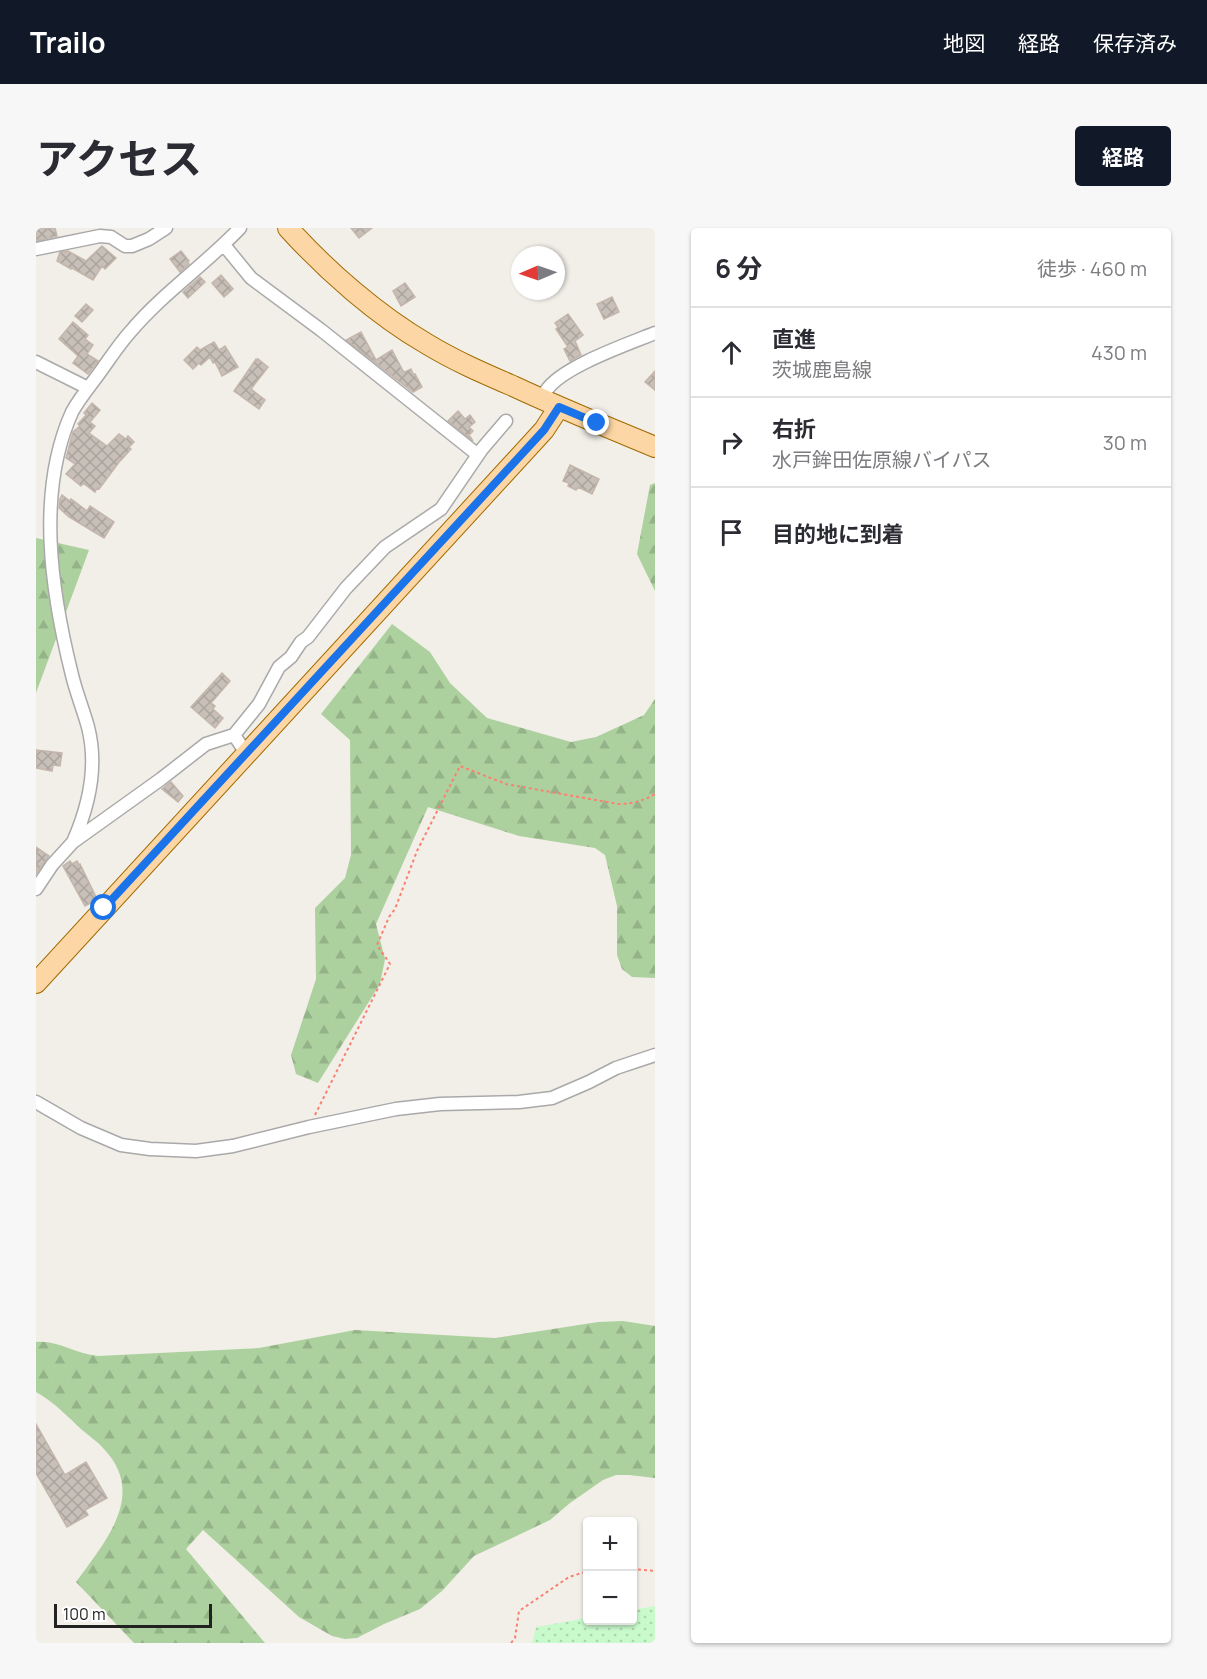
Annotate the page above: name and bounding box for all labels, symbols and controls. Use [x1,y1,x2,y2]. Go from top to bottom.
text: Trailo [30,23,106,61]
text: 地図 [943,29,985,57]
text: 経路 [1018,29,1060,57]
text: 保存済み [1093,29,1177,57]
button: 経路 [1075,126,1171,186]
text: アクセス [36,129,202,187]
north arrow [511,246,565,300]
text: 6 分 [715,250,762,286]
text: 徒歩 · 460 m [1037,255,1147,282]
text: 直進 [772,324,816,354]
icon: ahead [715,336,748,369]
text: 430 m [1091,339,1147,366]
text: 茨城鹿島線 [772,356,872,383]
route end [583,409,609,435]
text: 右折 [772,414,816,444]
icon: right [715,426,748,459]
text: 30 m [1103,429,1147,456]
text: 水戸鉾田佐原線バイパス [772,446,992,473]
icon: arrive [715,516,748,549]
text: 目的地に到着 [772,519,904,549]
route start [90,894,116,920]
map controls [583,1517,637,1625]
button: + [583,1517,637,1571]
button: − [583,1571,637,1625]
scale bar [54,1601,212,1628]
text: 100 m [63,1603,106,1625]

